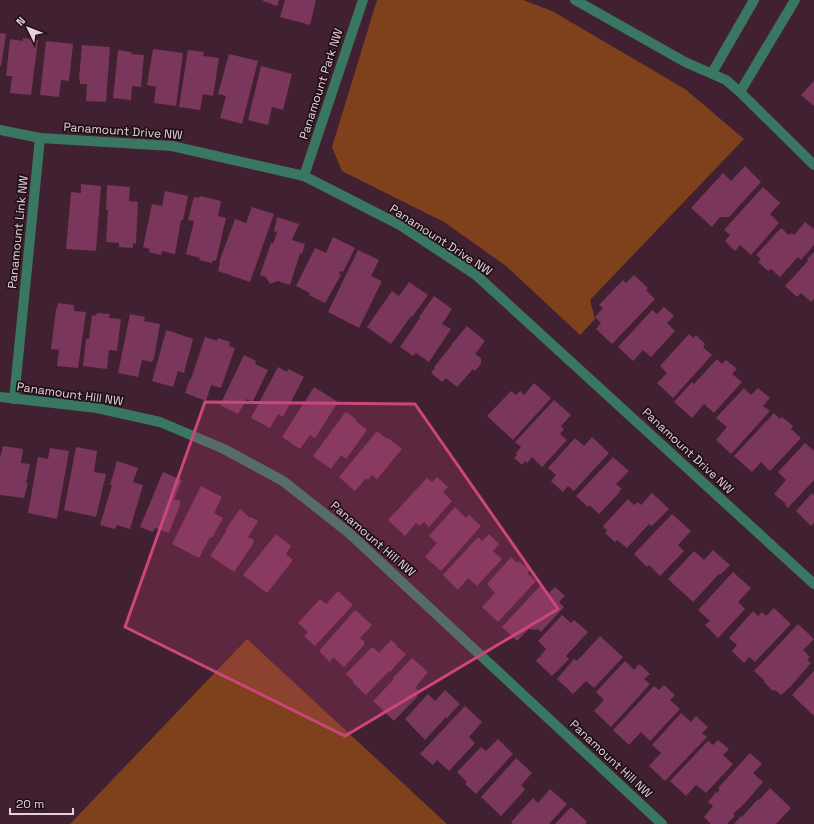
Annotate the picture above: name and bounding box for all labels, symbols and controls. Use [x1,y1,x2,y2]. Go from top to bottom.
north arrow [8,8,48,48]
text: N [13,14,28,29]
street label: Panamount Park NW [296,26,347,141]
street label: Panamount Drive NW [63,119,184,143]
street label: Panamount Link NW [4,174,32,290]
street label: Panamount Drive NW [387,201,496,279]
street label: Panamount Hill NW [16,379,125,409]
street label: Panamount Drive NW [639,404,737,498]
street label: Panamount Hill NW [327,498,419,581]
street label: Panamount Hill NW [566,717,656,802]
scale bar [10,790,73,816]
text: 20 m [16,796,44,812]

